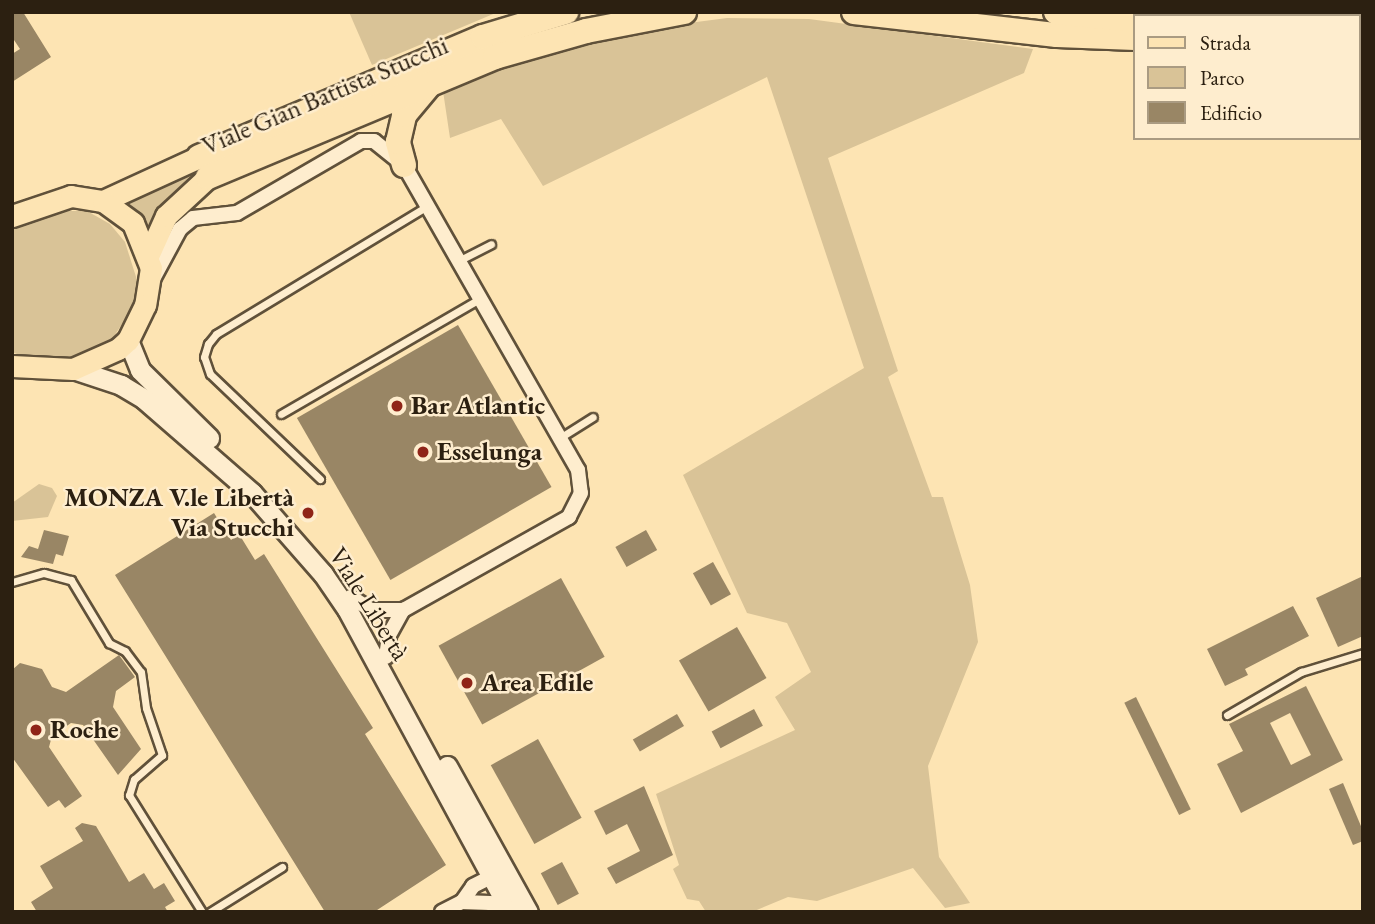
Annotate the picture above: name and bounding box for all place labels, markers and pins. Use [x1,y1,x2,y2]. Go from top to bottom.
place label: Bar Atlantic [411,390,545,422]
marker: Bar Atlantic [389,398,405,414]
place label: Esselunga [437,436,542,468]
marker: Esselunga [415,444,431,460]
place label: MONZA V.le Libertà Via Stucchi [64,482,294,544]
marker: MONZA V.le Libertà Via Stucchi [300,505,316,521]
place label: Area Edile [481,667,593,699]
marker: Area Edile [459,675,475,691]
place label: Roche [50,714,119,746]
marker: Roche [28,722,44,738]

